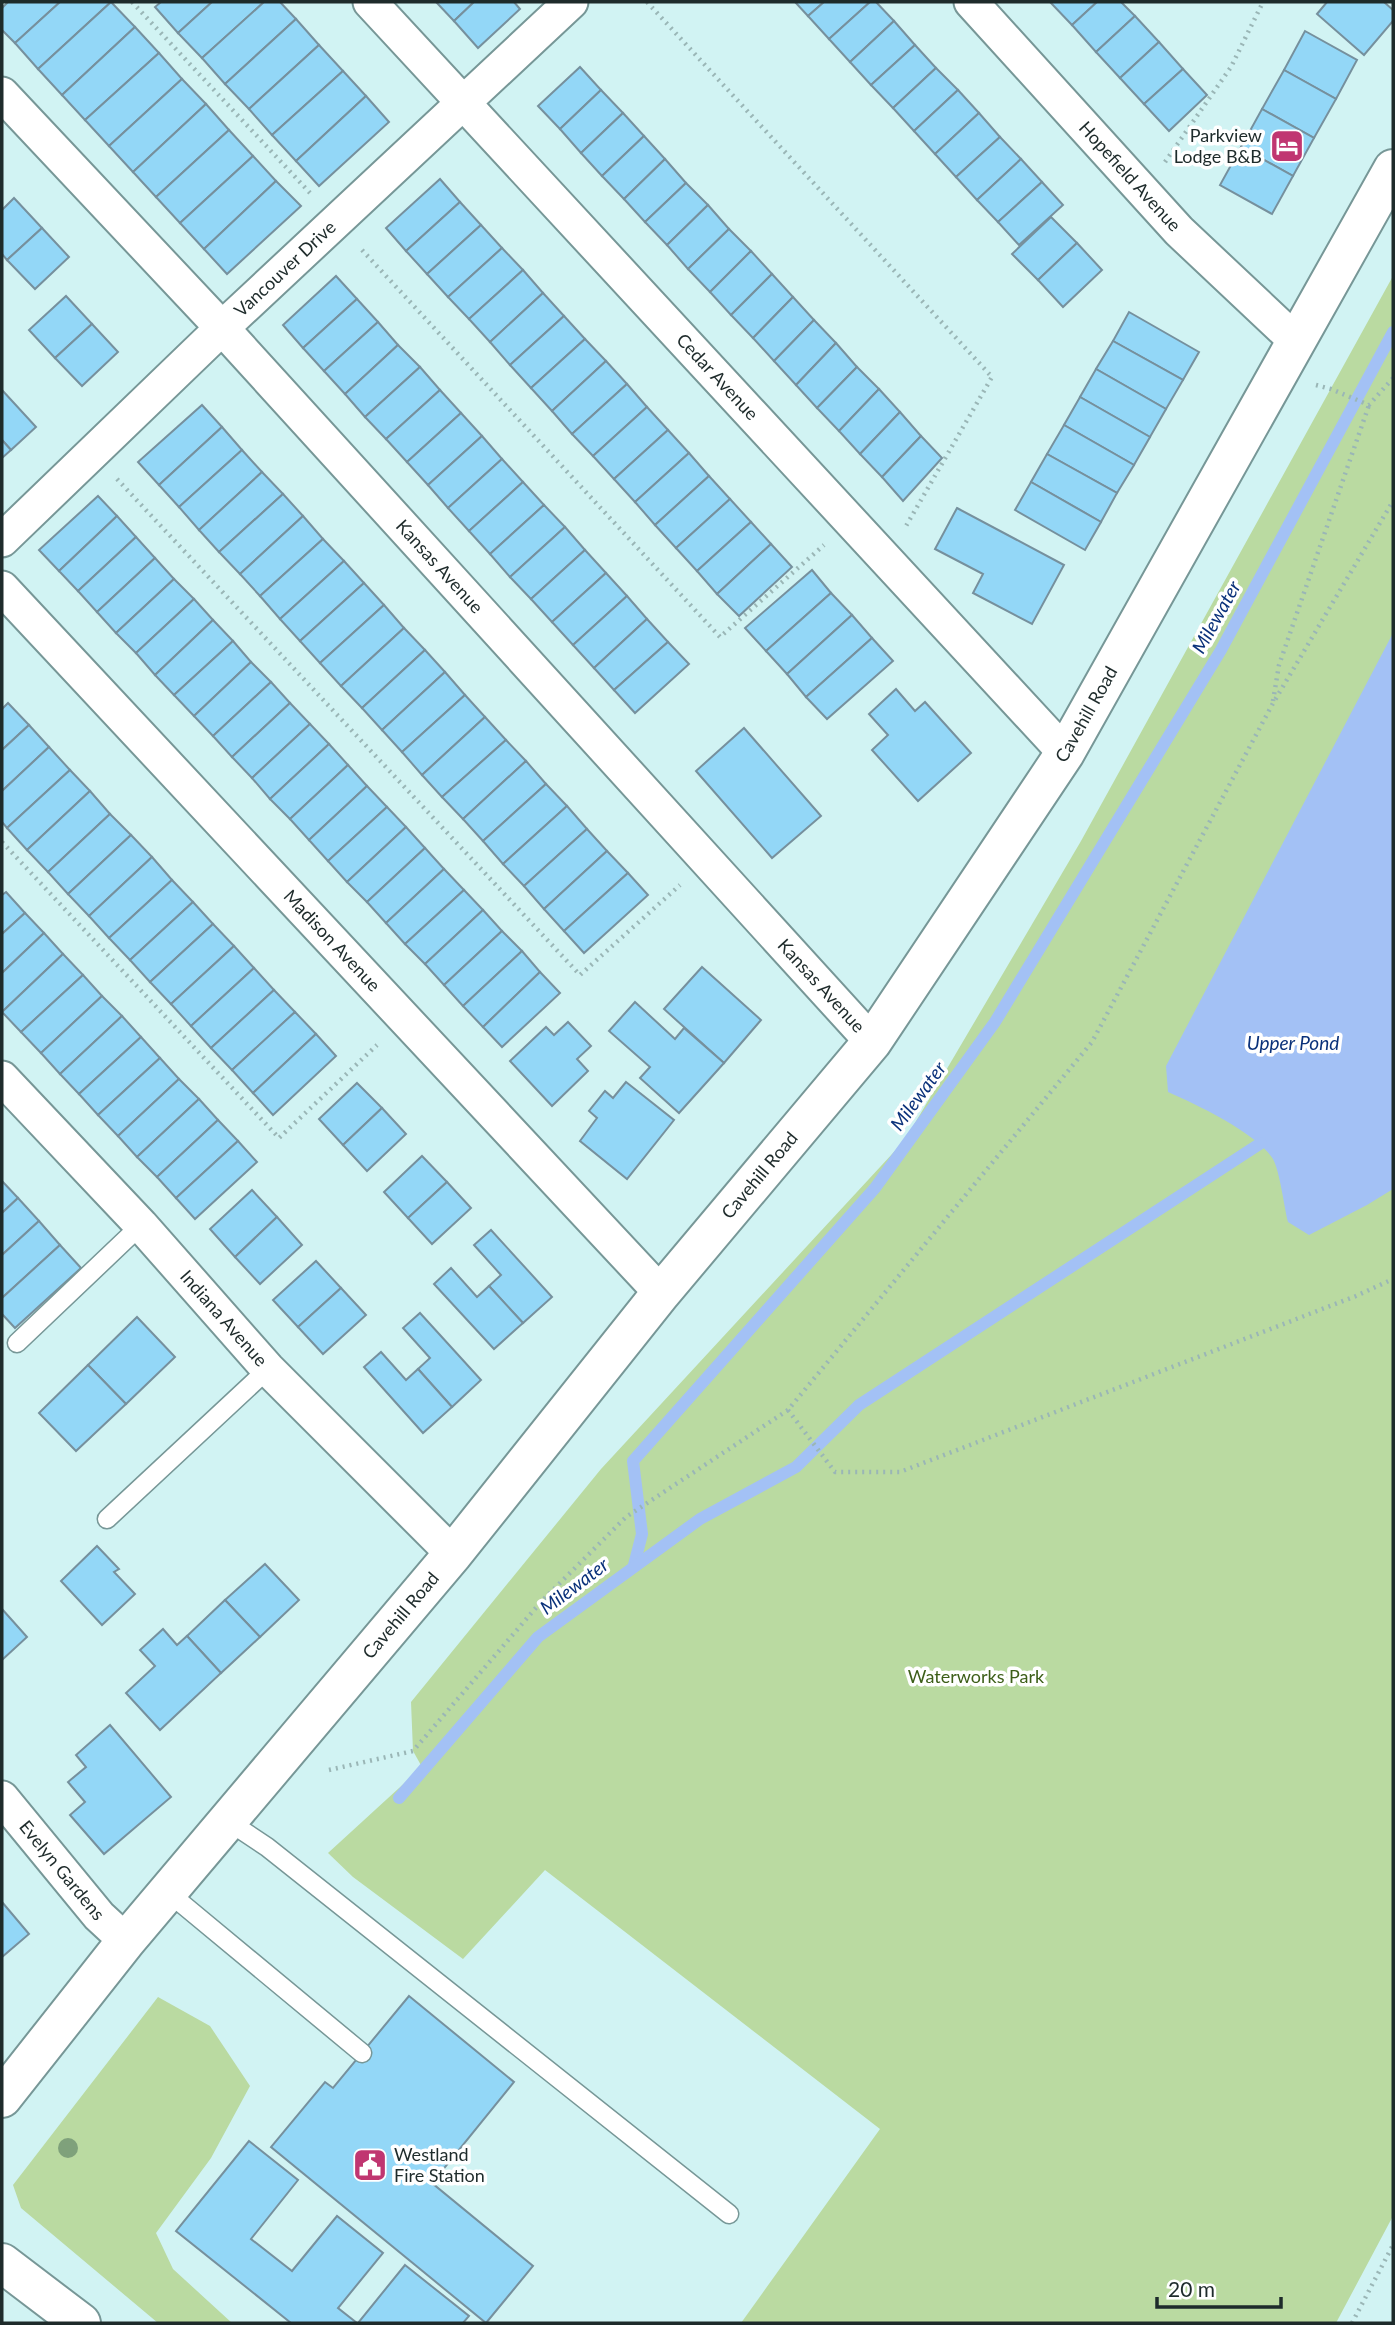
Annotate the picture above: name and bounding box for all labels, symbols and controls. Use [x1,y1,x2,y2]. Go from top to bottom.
street label: Hopefield Avenue [1075,116,1186,236]
place label: Parkview Lodge B&B [1174,124,1262,167]
hotel icon: Parkview Lodge B&B [1268,127,1306,165]
street label: Vancouver Drive [229,216,340,321]
street label: Cedar Avenue [672,328,763,424]
street label: Kansas Avenue [392,515,488,617]
water label: Milewater [1186,576,1245,657]
street label: Cavehill Road [1050,662,1121,766]
street label: Madison Avenue [280,885,386,996]
street label: Kansas Avenue [774,934,870,1037]
water label: Upper Pond [1247,1031,1339,1054]
water label: Milewater [885,1056,951,1135]
street label: Cavehill Road [716,1127,802,1223]
street label: Indiana Avenue [176,1265,272,1370]
water label: Milewater [535,1552,613,1619]
street label: Cavehill Road [357,1567,443,1663]
park label: Waterworks Park [908,1665,1045,1687]
street label: Evelyn Gardens [15,1816,110,1924]
place label: Westland Fire Station [394,2143,485,2186]
public building icon: Westland Fire Station [351,2146,389,2184]
scale bar [1157,2266,1281,2310]
text: 20 m [1168,2276,1215,2301]

